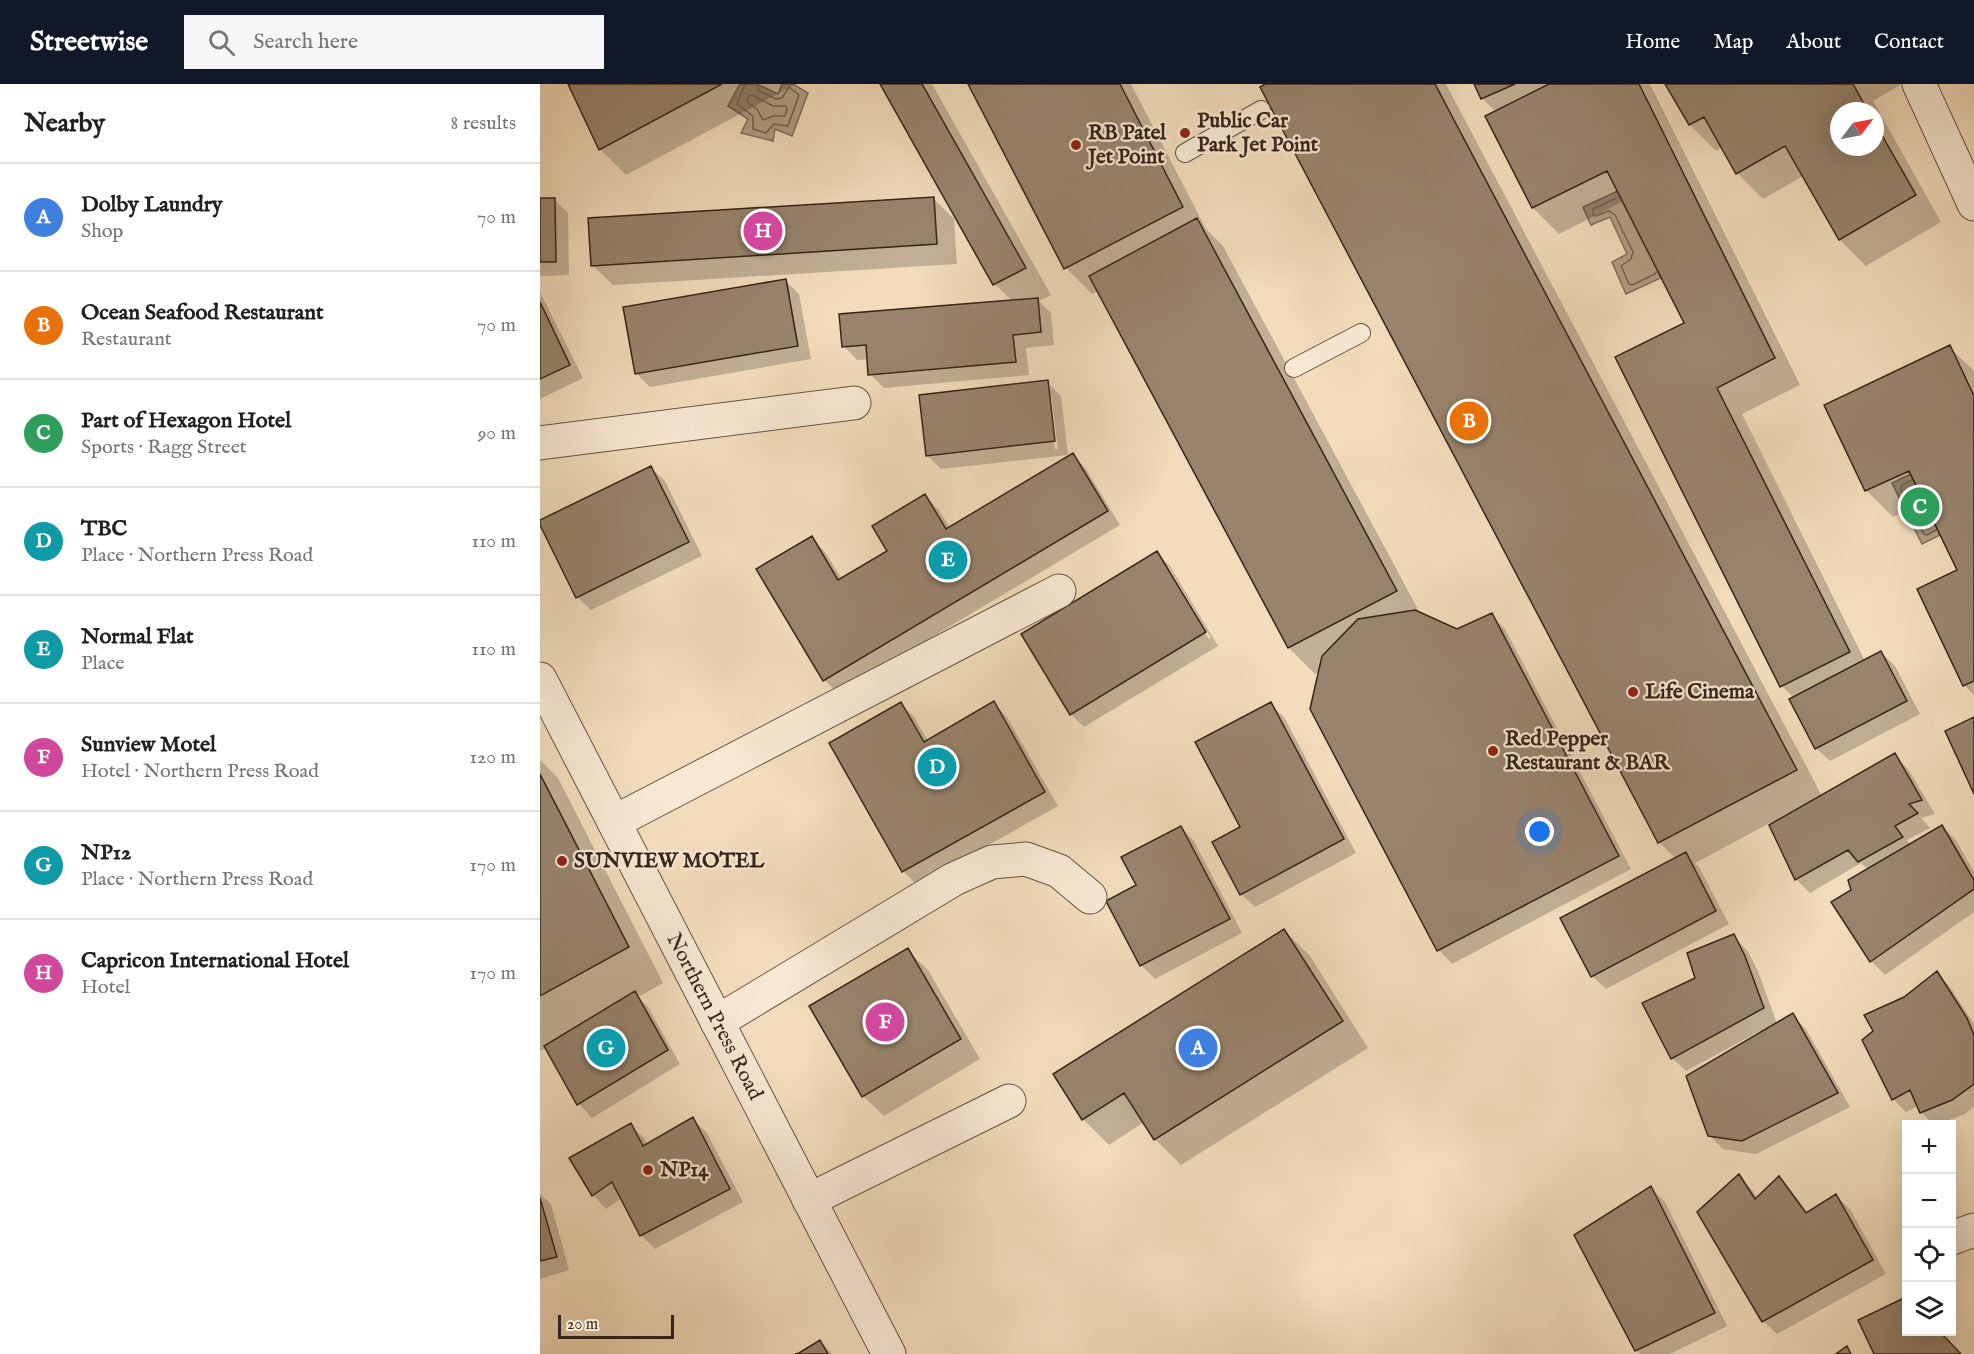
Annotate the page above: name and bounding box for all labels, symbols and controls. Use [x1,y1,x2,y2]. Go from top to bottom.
search box [184,15,604,69]
text: Streetwise [30,25,148,60]
icon: search [205,26,238,59]
text: Search here [253,28,358,56]
text: Home [1625,29,1680,56]
text: Map [1713,29,1753,56]
text: About [1786,29,1841,56]
text: Contact [1874,29,1944,56]
north arrow [1830,102,1884,156]
text: Nearby [24,107,105,140]
place label: Public Car Park Jet Point [1197,108,1319,159]
text: 8 results [450,111,516,136]
place label: RB Patel Jet Point [1085,120,1167,171]
marker: Public Car Park Jet Point [1178,126,1192,140]
marker: RB Patel Jet Point [1069,138,1083,152]
text: Dolby Laundry [81,191,223,219]
text: A [37,205,50,230]
text: 70 m [477,205,516,230]
pin: H [744,208,782,254]
text: Shop [81,219,123,244]
text: Ocean Seafood Restaurant [81,299,324,327]
text: B [37,313,50,338]
text: 70 m [477,313,516,338]
text: Restaurant [81,327,172,352]
pin: B [1450,398,1488,444]
text: Part of Hexagon Hotel [81,407,291,435]
text: C [36,421,51,446]
text: 90 m [478,421,516,446]
text: Sports · Ragg Street [81,435,247,460]
pin: C [1900,484,1940,530]
text: TBC [81,515,127,543]
text: D [35,529,52,554]
text: 110 m [472,529,516,554]
pin: E [928,538,968,582]
text: Place · Northern Press Road [81,543,313,568]
text: Normal Flat [81,623,194,651]
text: E [37,637,50,662]
text: 110 m [472,637,516,662]
text: Place [81,651,124,676]
place label: Life Cinema [1645,679,1755,706]
marker: Life Cinema [1626,685,1640,699]
place label: Red Pepper Restaurant & BAR [1505,726,1670,777]
text: Sunview Motel [81,731,216,759]
pin: D [918,744,956,790]
marker: Red Pepper Restaurant & BAR [1486,744,1500,758]
text: F [37,745,50,770]
text: 120 m [470,745,516,770]
text: Hotel · Northern Press Road [81,759,319,784]
your location [1525,817,1554,846]
text: NP12 [81,839,131,867]
place label: SUNVIEW MOTEL [574,848,765,875]
text: G [36,853,51,878]
text: 170 m [470,853,516,878]
marker: SUNVIEW MOTEL [555,854,569,868]
text: Place · Northern Press Road [81,867,313,892]
street label: Northern Press Road [660,928,769,1105]
text: Capricon International Hotel [81,947,349,975]
text: H [35,961,52,986]
text: 170 m [470,961,516,986]
text: Hotel [81,975,130,1000]
pin: F [866,1000,904,1044]
pin: G [586,1026,626,1070]
pin: A [1178,1026,1218,1070]
map controls [1902,1120,1956,1336]
button: + [1902,1120,1956,1174]
place label: NP14 [659,1157,709,1184]
marker: NP14 [641,1163,655,1177]
button: − [1902,1174,1956,1228]
button: locate [1902,1228,1956,1282]
button: layers [1902,1282,1956,1336]
scale bar [558,1312,674,1340]
text: 20 m [567,1315,598,1335]

